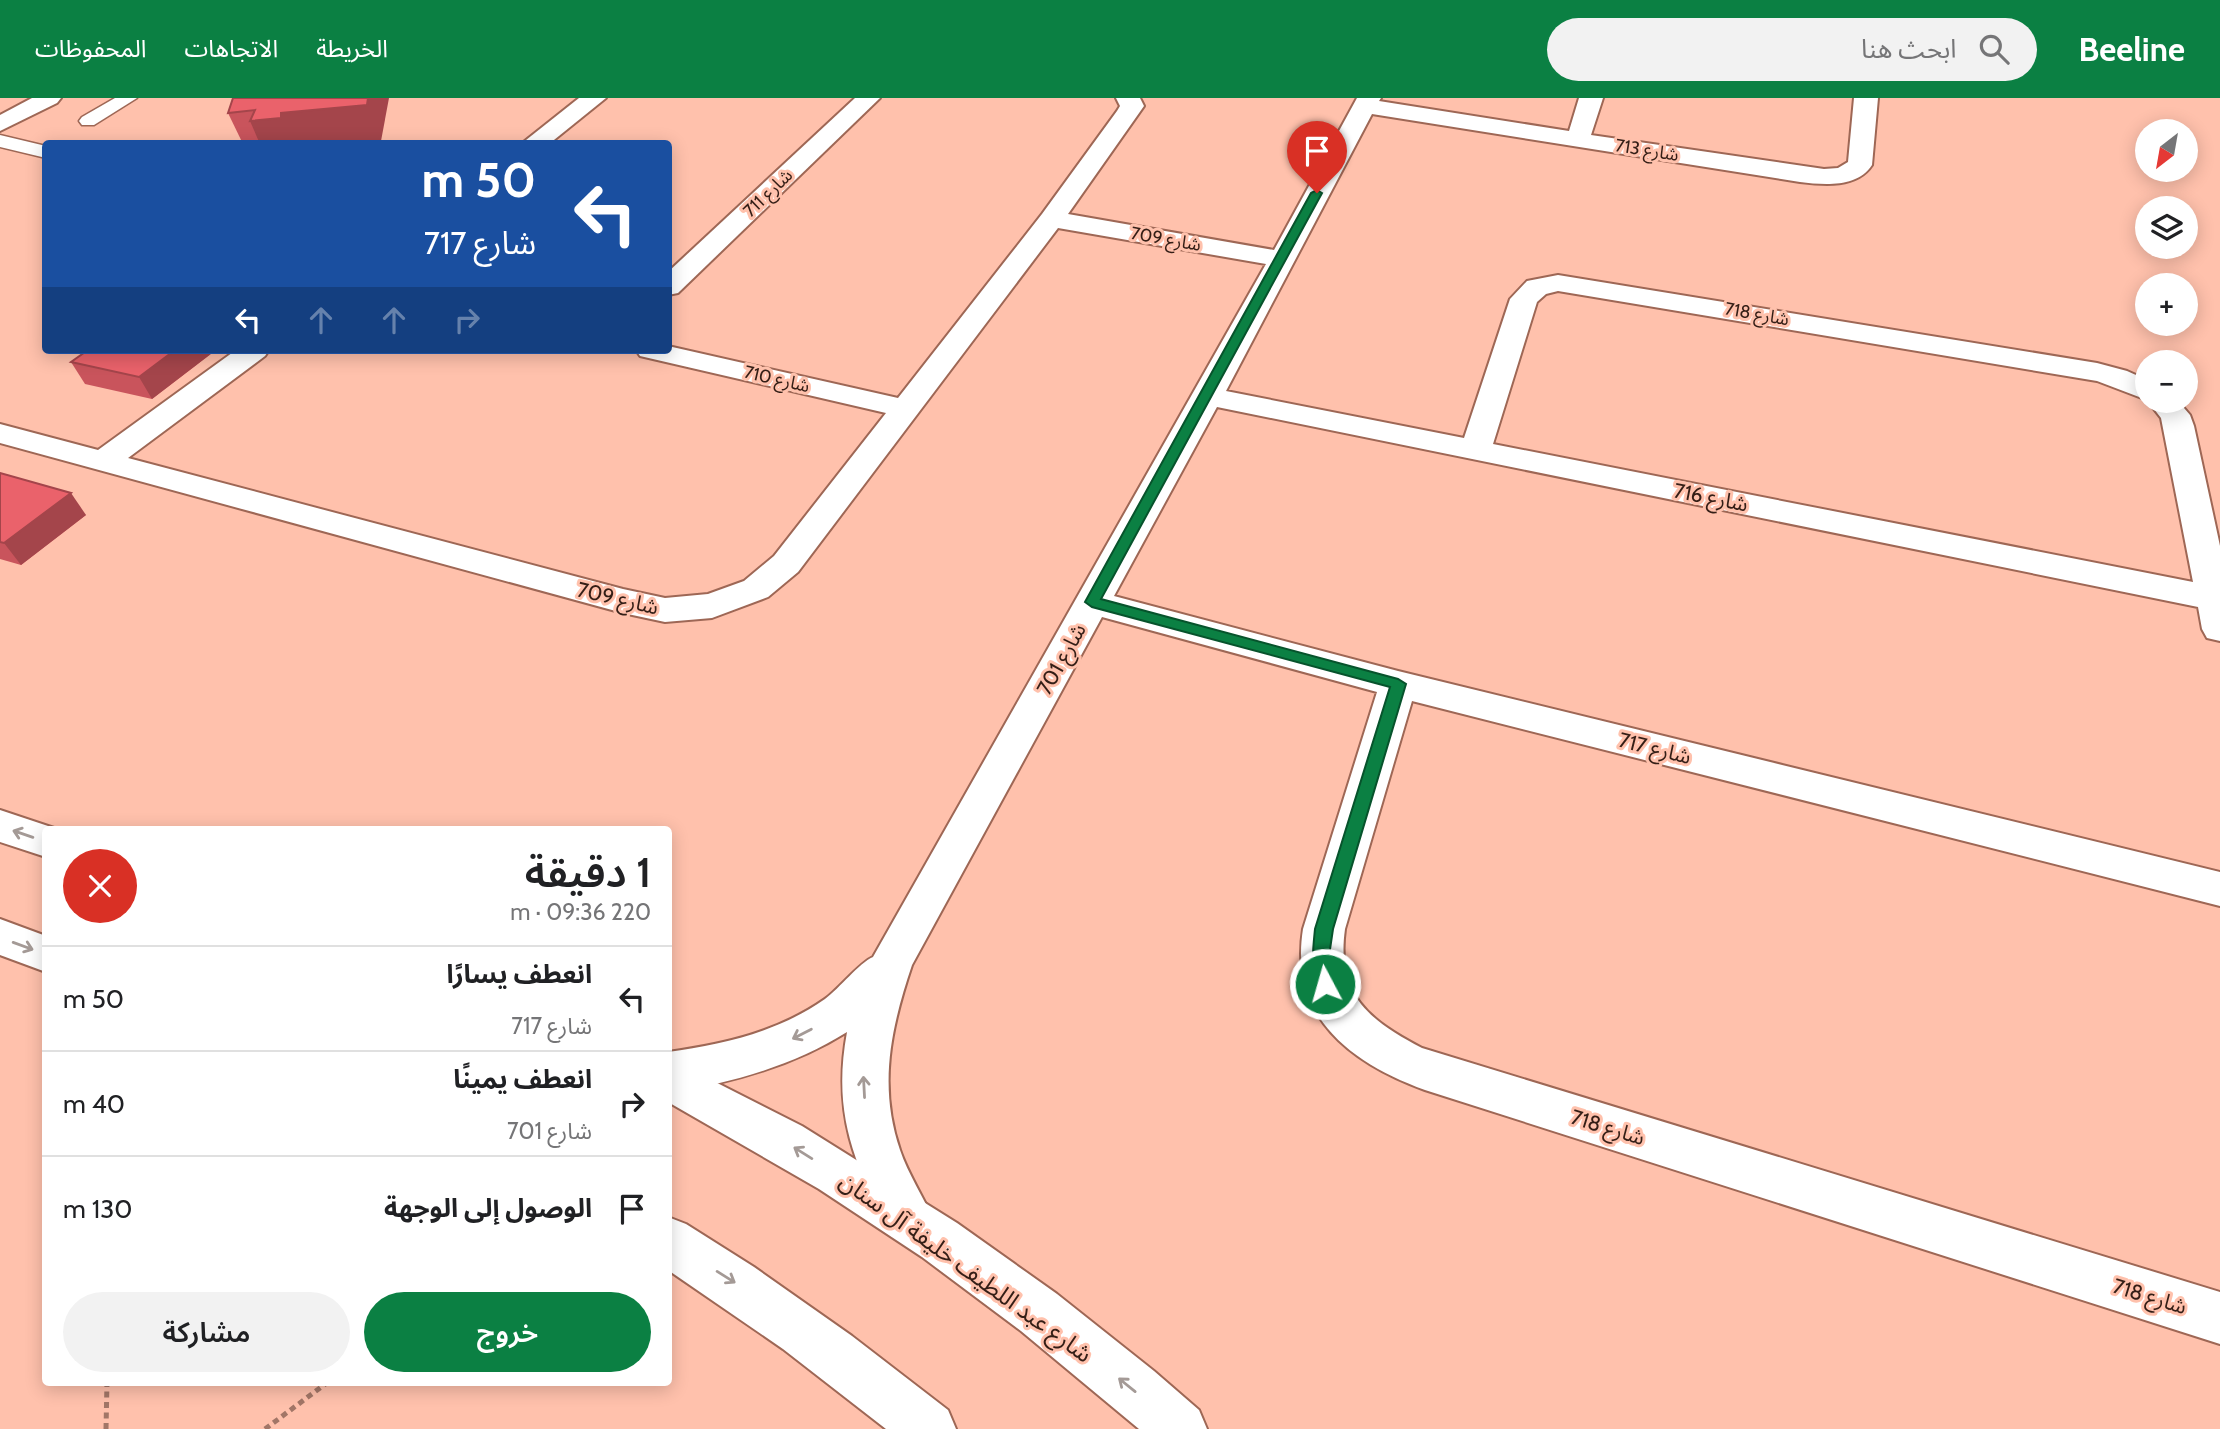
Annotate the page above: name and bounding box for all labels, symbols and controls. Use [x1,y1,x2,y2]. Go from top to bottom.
search box [1547,18,2037,81]
text: Beeline [2079,29,2185,69]
icon: search [1975,30,2013,68]
text: ابحث هنا [1861,33,1957,65]
text: المحفوظات [35,34,146,63]
text: الاتجاهات [184,34,278,63]
text: الخريطة [316,34,388,63]
north arrow [2135,119,2198,182]
map controls [2135,119,2198,413]
pin [1287,121,1347,193]
icon: arrive [1298,132,1336,170]
street label: شارع 713 [1613,134,1680,169]
text: 50 m [421,150,536,209]
street label: شارع 711 [739,164,799,224]
icon: left [560,168,651,259]
button: layers [2135,196,2198,259]
street label: شارع 709 [1129,222,1203,259]
text: شارع 717 [424,223,536,262]
button: + [2135,273,2198,336]
street label: شارع 718 [1723,298,1791,333]
icon: left [229,301,267,339]
icon: ahead [302,301,340,339]
icon: ahead [375,301,413,339]
icon: right [448,301,486,339]
button: − [2135,350,2198,413]
street label: شارع 710 [741,361,812,400]
street label: شارع 716 [1671,478,1750,519]
street label: شارع 709 [574,577,661,622]
street label: شارع 701 [1031,619,1093,700]
street label: شارع 717 [1616,727,1694,772]
one-way arrow [12,827,34,839]
text: 1 دقيقة [525,846,651,898]
button: close [63,849,137,923]
text: 220 m · 09:36 [510,898,651,926]
one-way arrow [11,940,33,953]
position arrow [1288,947,1362,1021]
text: انعطف يسارًا [446,958,592,990]
icon: left [613,980,651,1018]
text: 50 m [63,983,124,1015]
text: شارع 717 [511,1012,592,1040]
one-way arrow [792,1027,813,1041]
text: انعطف يمينًا [453,1063,592,1095]
one-way arrow [857,1076,870,1098]
icon: right [613,1085,651,1123]
text: 40 m [63,1088,125,1120]
street label: شارع 718 [1567,1104,1648,1153]
text: شارع 701 [507,1117,592,1145]
one-way arrow [794,1146,814,1160]
street label: شارع عبد اللطيف خليفة آل سنان [832,1166,1098,1371]
icon: arrive [613,1190,651,1228]
text: الوصول إلى الوجهة [384,1192,592,1224]
text: 130 m [63,1193,132,1225]
one-way arrow [716,1271,736,1285]
street label: شارع 718 [2109,1273,2190,1322]
button: مشاركة [63,1292,350,1372]
button: خروج [364,1292,651,1372]
one-way arrow [1119,1377,1137,1393]

